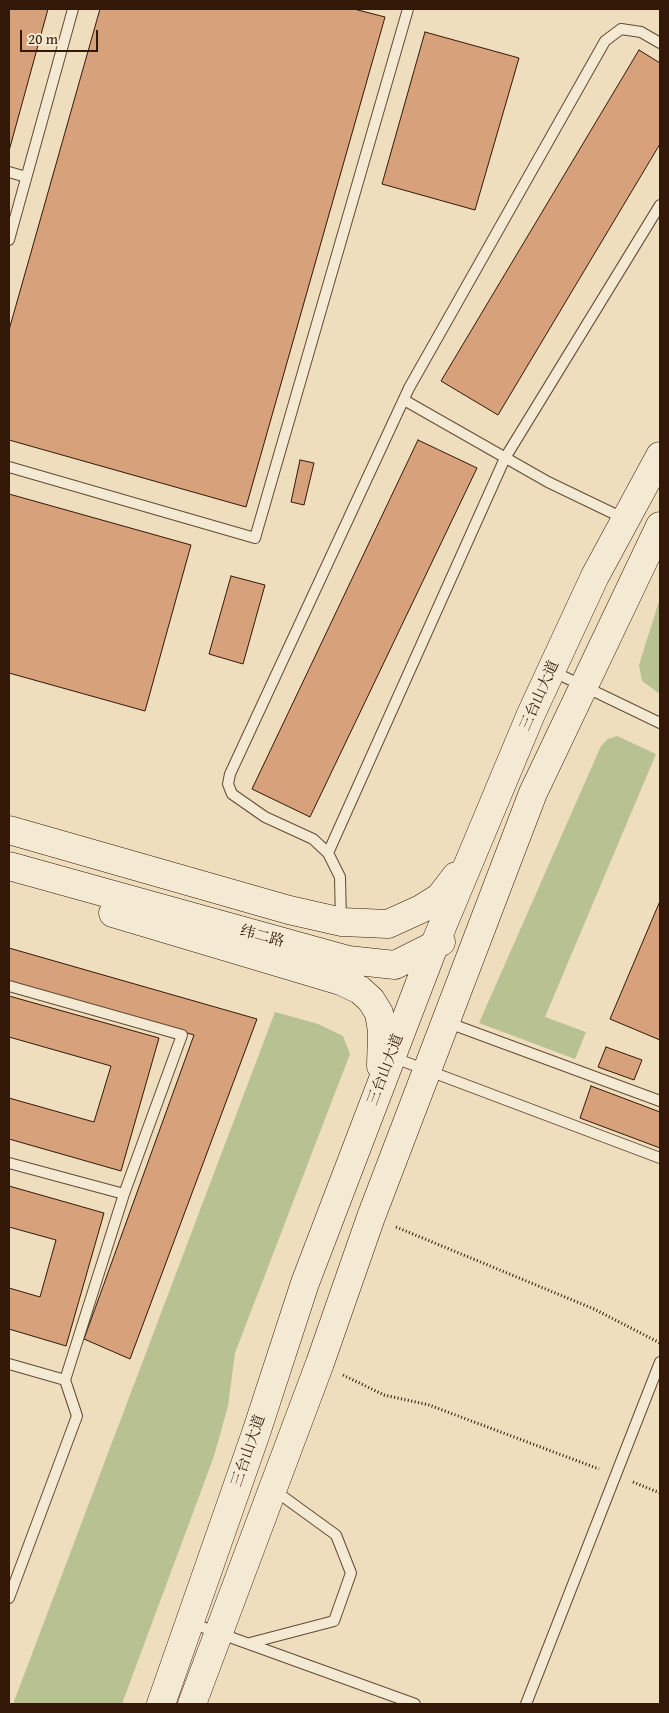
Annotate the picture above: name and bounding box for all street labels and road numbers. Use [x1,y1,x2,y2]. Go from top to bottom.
street label: 三台山大道 [517,658,563,734]
street label: 纬二路 [238,922,286,952]
street label: 三台山大道 [364,1032,408,1108]
street label: 三台山大道 [228,1413,270,1489]

